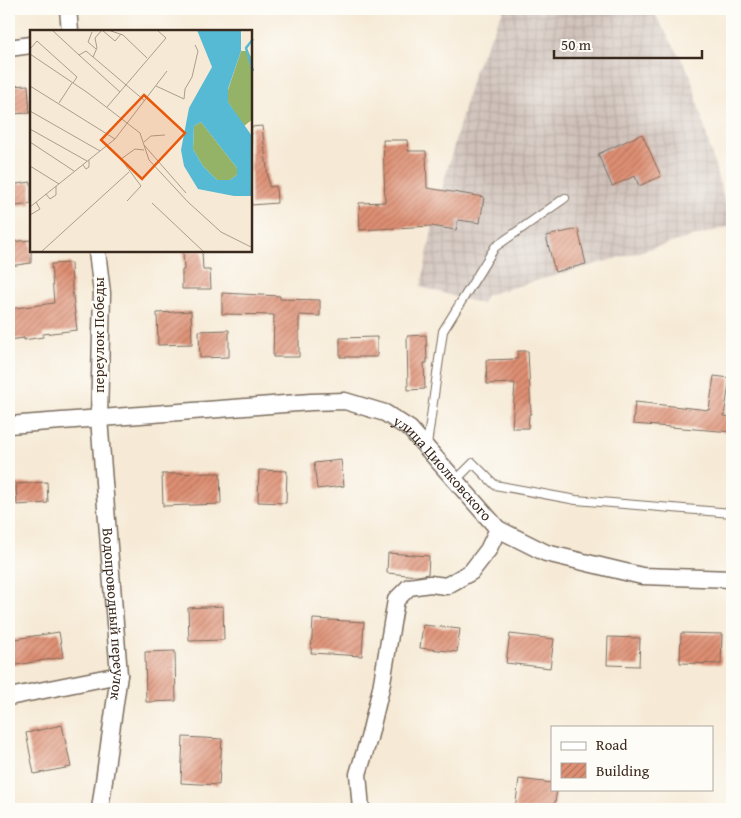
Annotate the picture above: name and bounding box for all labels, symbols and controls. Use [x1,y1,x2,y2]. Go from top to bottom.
scale bar [554,28,701,60]
inset map [30,30,252,252]
text: 50 m [561,34,592,55]
street label: переулок Победы [88,276,109,393]
street label: улица Циолковского [389,409,497,525]
street label: Водопроводный переулок [98,527,130,702]
legend [551,726,714,790]
text: Road [596,734,627,755]
text: Building [596,760,650,781]

